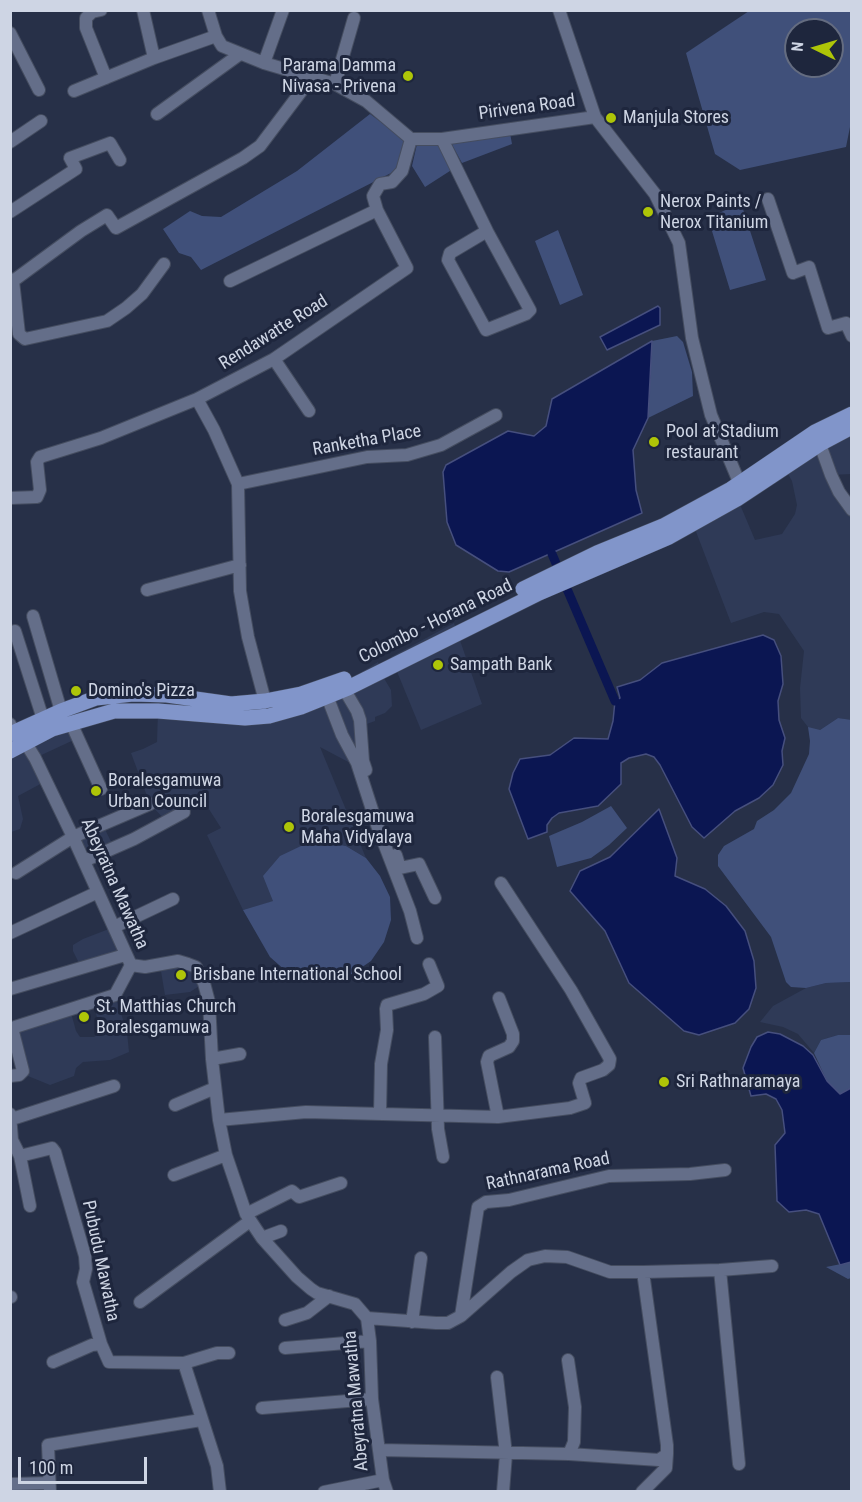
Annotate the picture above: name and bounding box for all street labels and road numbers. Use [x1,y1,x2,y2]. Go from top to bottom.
street label: Pirivena Road [477,91,577,125]
street label: Rendawatte Road [216,291,332,375]
street label: Ranketha Place [311,421,423,461]
street label: Colombo - Horana Road [356,575,516,669]
street label: Abeyratna Mawatha [75,815,153,953]
street label: Rathnarama Road [484,1148,612,1196]
street label: Pubudu Mawatha [77,1199,123,1323]
street label: Abeyratna Mawatha [340,1330,374,1472]

